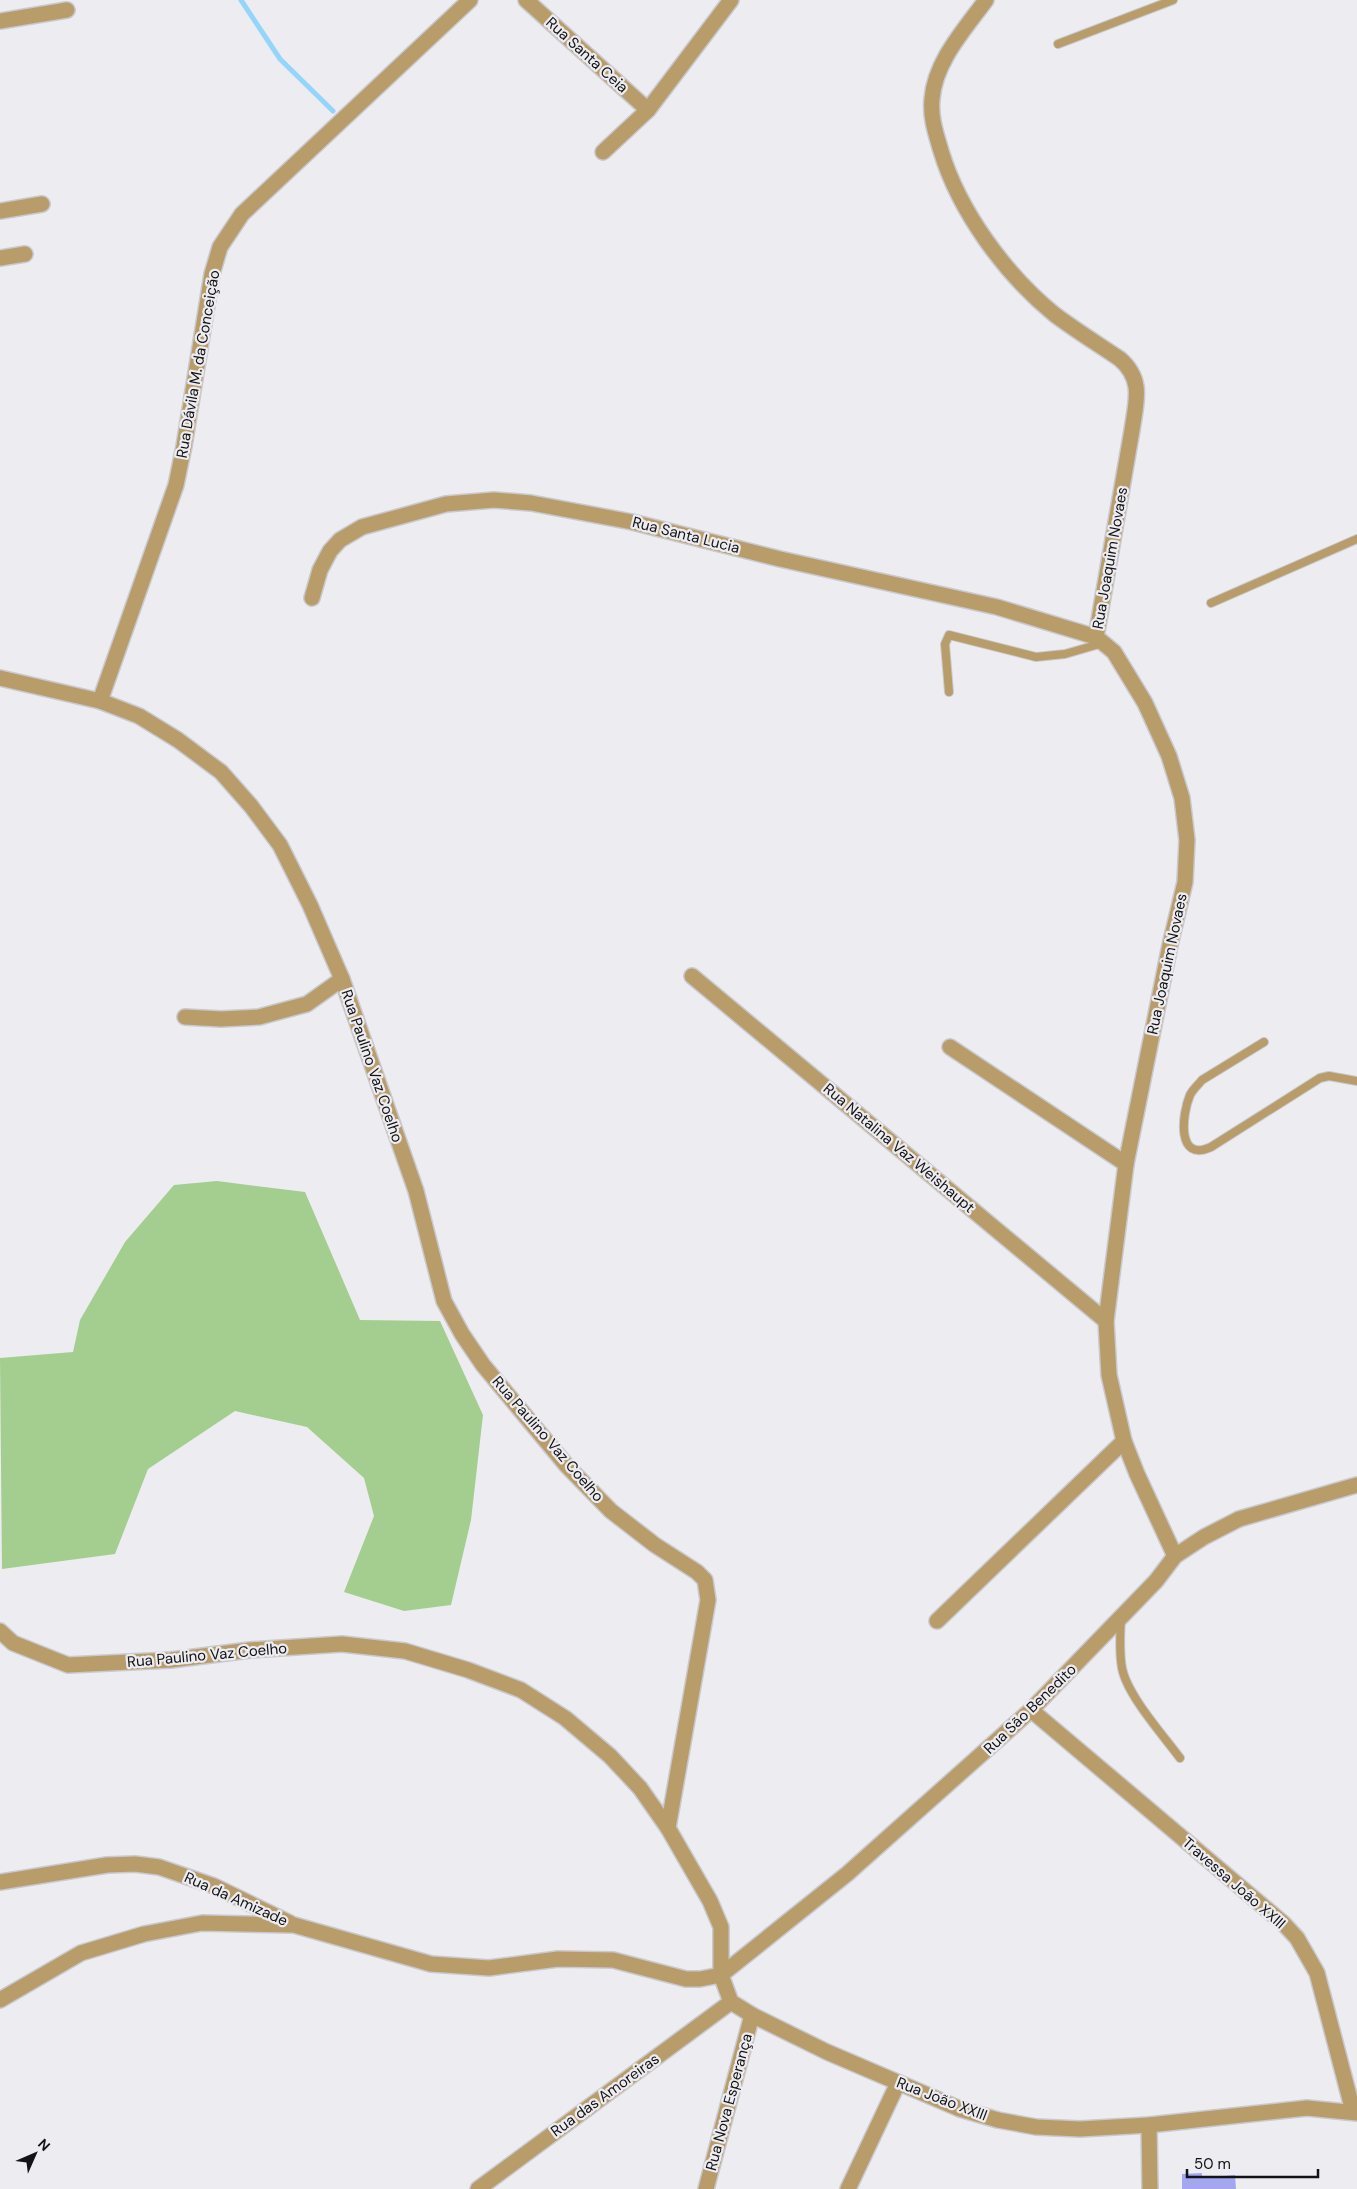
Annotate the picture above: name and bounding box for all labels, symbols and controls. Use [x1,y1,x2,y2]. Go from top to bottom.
street label: Rua Santa Ceia [542,13,632,97]
street label: Rua Dávila M. da Conceição [172,268,224,460]
street label: Rua Joaquim Novaes [1088,485,1132,631]
street label: Rua Santa Lucia [630,512,742,558]
street label: Rua Joaquim Novaes [1142,892,1192,1036]
street label: Rua Paulino Vaz Coelho [336,987,408,1145]
street label: Rua Natalina Vaz Weishaupt [819,1079,979,1217]
street label: Rua Paulino Vaz Coelho [488,1372,608,1506]
street label: Rua Paulino Vaz Coelho [126,1638,288,1672]
street label: Rua São Benedito [979,1659,1081,1758]
street label: Travessa João XXIII [1178,1833,1290,1933]
street label: Rua da Amizade [181,1867,291,1931]
street label: Rua Nova Esperança [701,2031,757,2173]
street label: Rua das Amoreiras [547,2049,663,2141]
street label: Rua João XXIII [894,2073,990,2125]
north arrow [10,2129,60,2179]
text: N [34,2135,54,2155]
scale bar [1187,2146,1318,2178]
text: 50 m [1194,2154,1231,2174]

